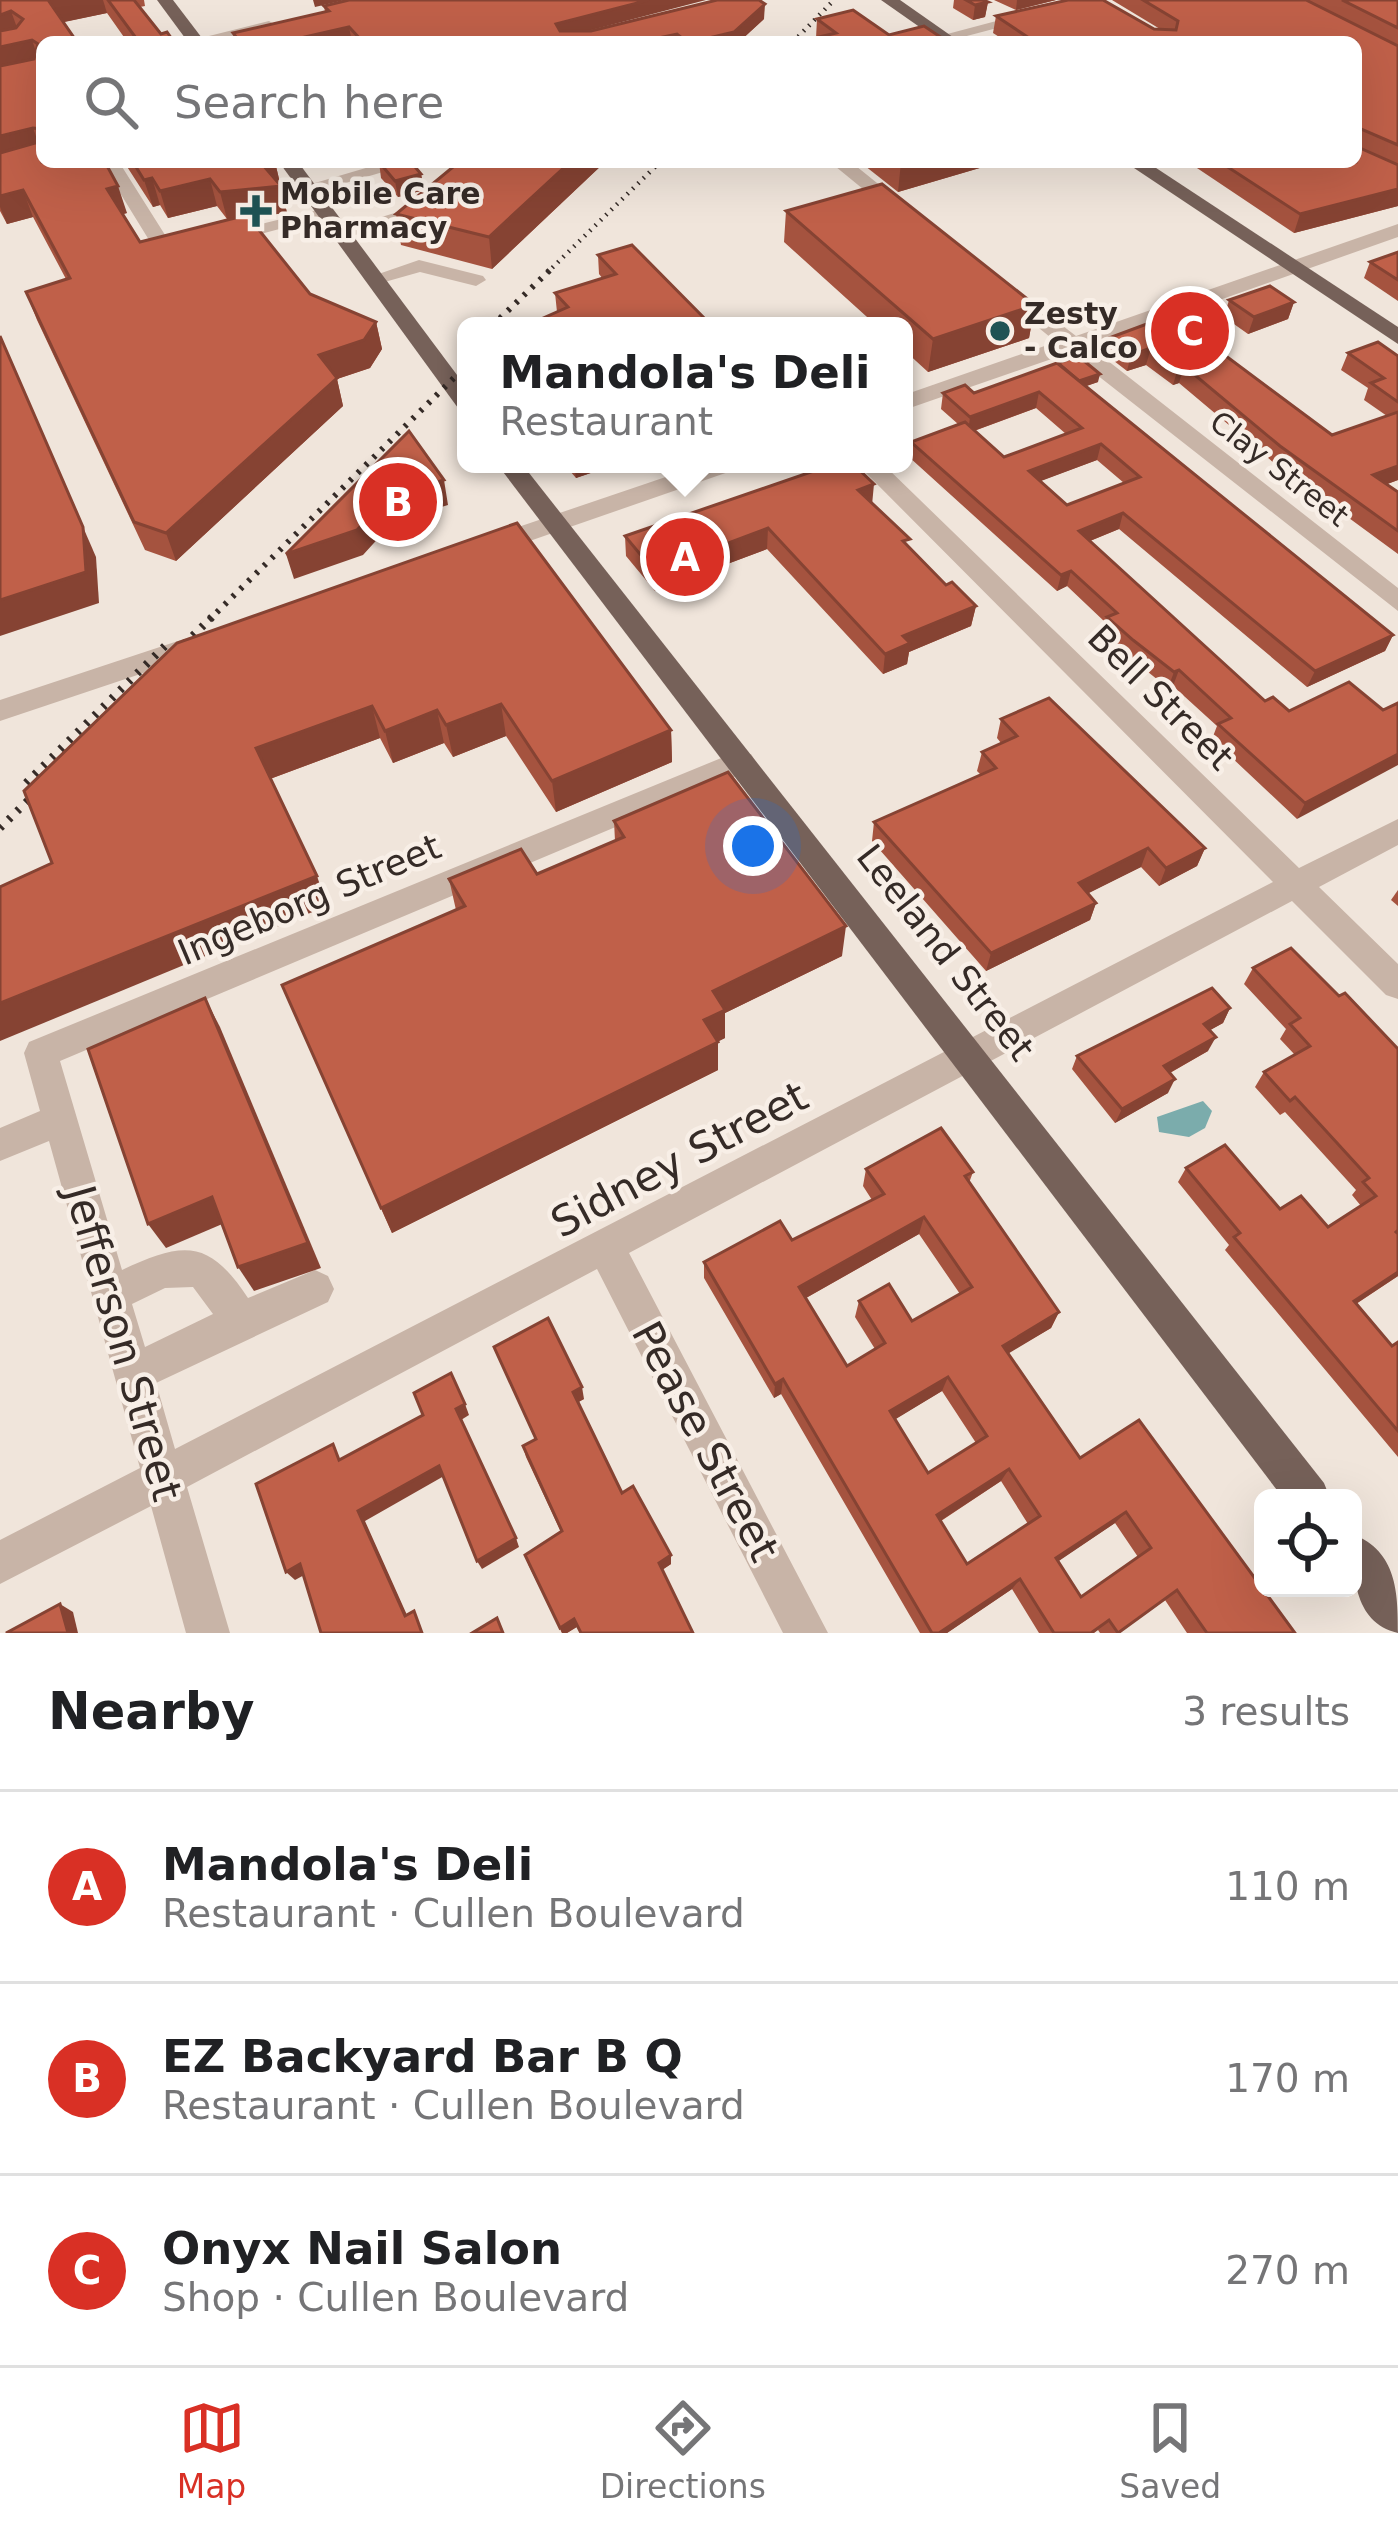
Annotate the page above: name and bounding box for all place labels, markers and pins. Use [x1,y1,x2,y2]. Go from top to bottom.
place label: Mobile Care Pharmacy [280,176,481,245]
marker: Mobile Care Pharmacy [243,198,269,224]
pin: C [1151,286,1229,376]
place label: Zesty - Calco [1024,296,1138,365]
marker: Zesty - Calco [987,318,1013,344]
pin: B [359,457,437,547]
pin: A [646,512,724,602]

